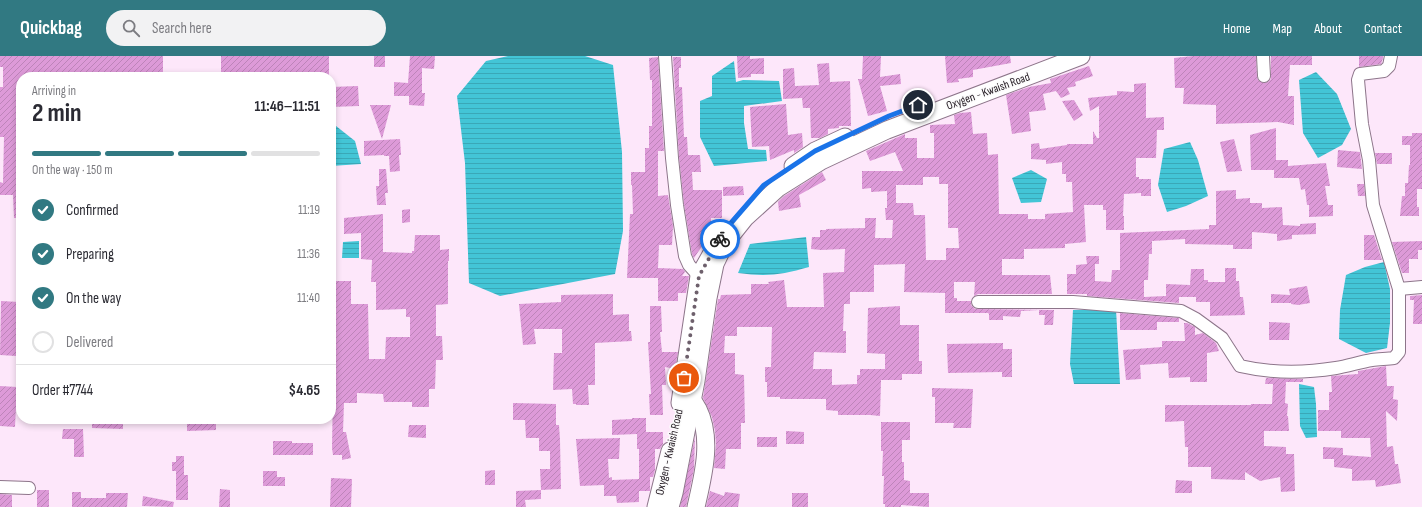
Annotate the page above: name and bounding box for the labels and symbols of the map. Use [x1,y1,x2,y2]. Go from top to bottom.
street label: Oxygen - Kwaish Road [944,69,1032,114]
pin [901,88,935,122]
courier [700,219,740,259]
pin [667,361,701,395]
street label: Oxygen - Kwaish Road [652,408,687,497]

